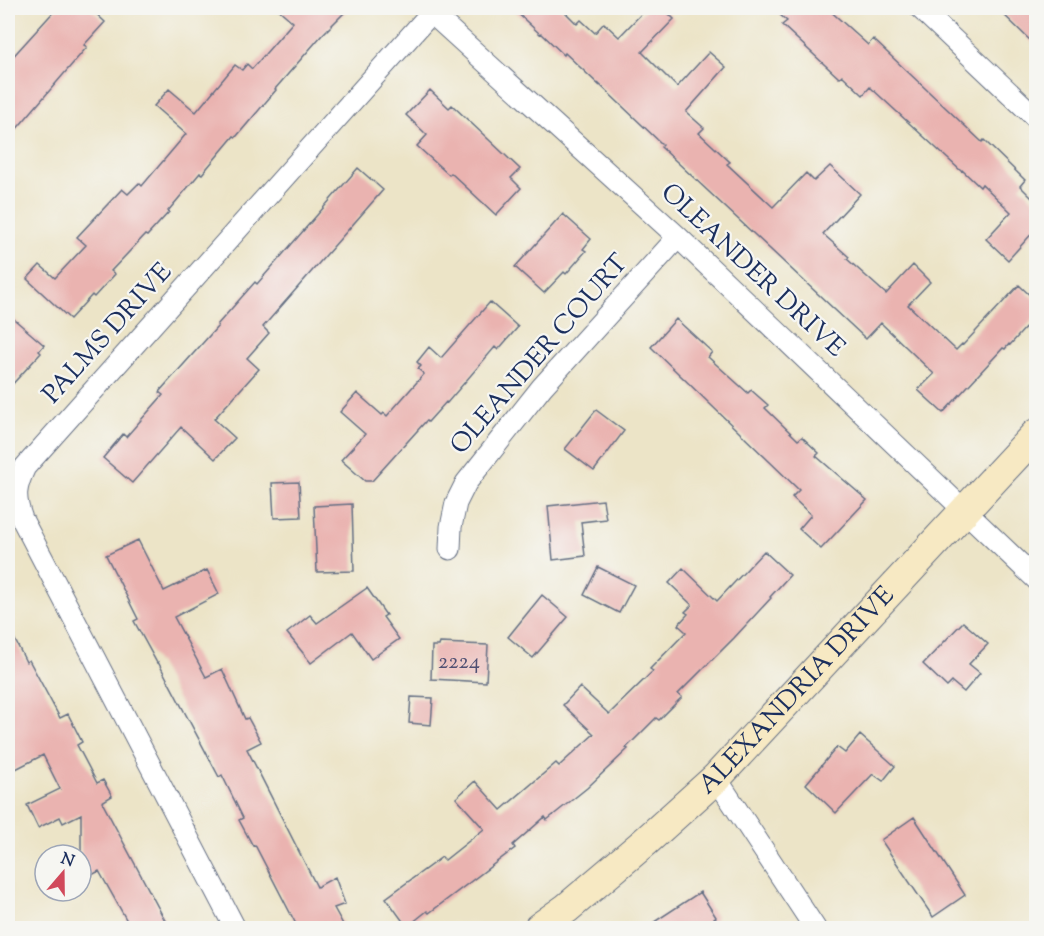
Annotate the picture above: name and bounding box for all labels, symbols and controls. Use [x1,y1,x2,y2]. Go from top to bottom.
street label: OLEANDER DRIVE [651,175,853,367]
street label: OLEANDER COURT [442,247,638,463]
street label: PALMS DRIVE [35,255,182,413]
street label: ALEXANDRIA DRIVE [691,578,904,804]
house number: 2224 [438,647,480,679]
north arrow [33,843,93,903]
text: N [57,848,77,874]

